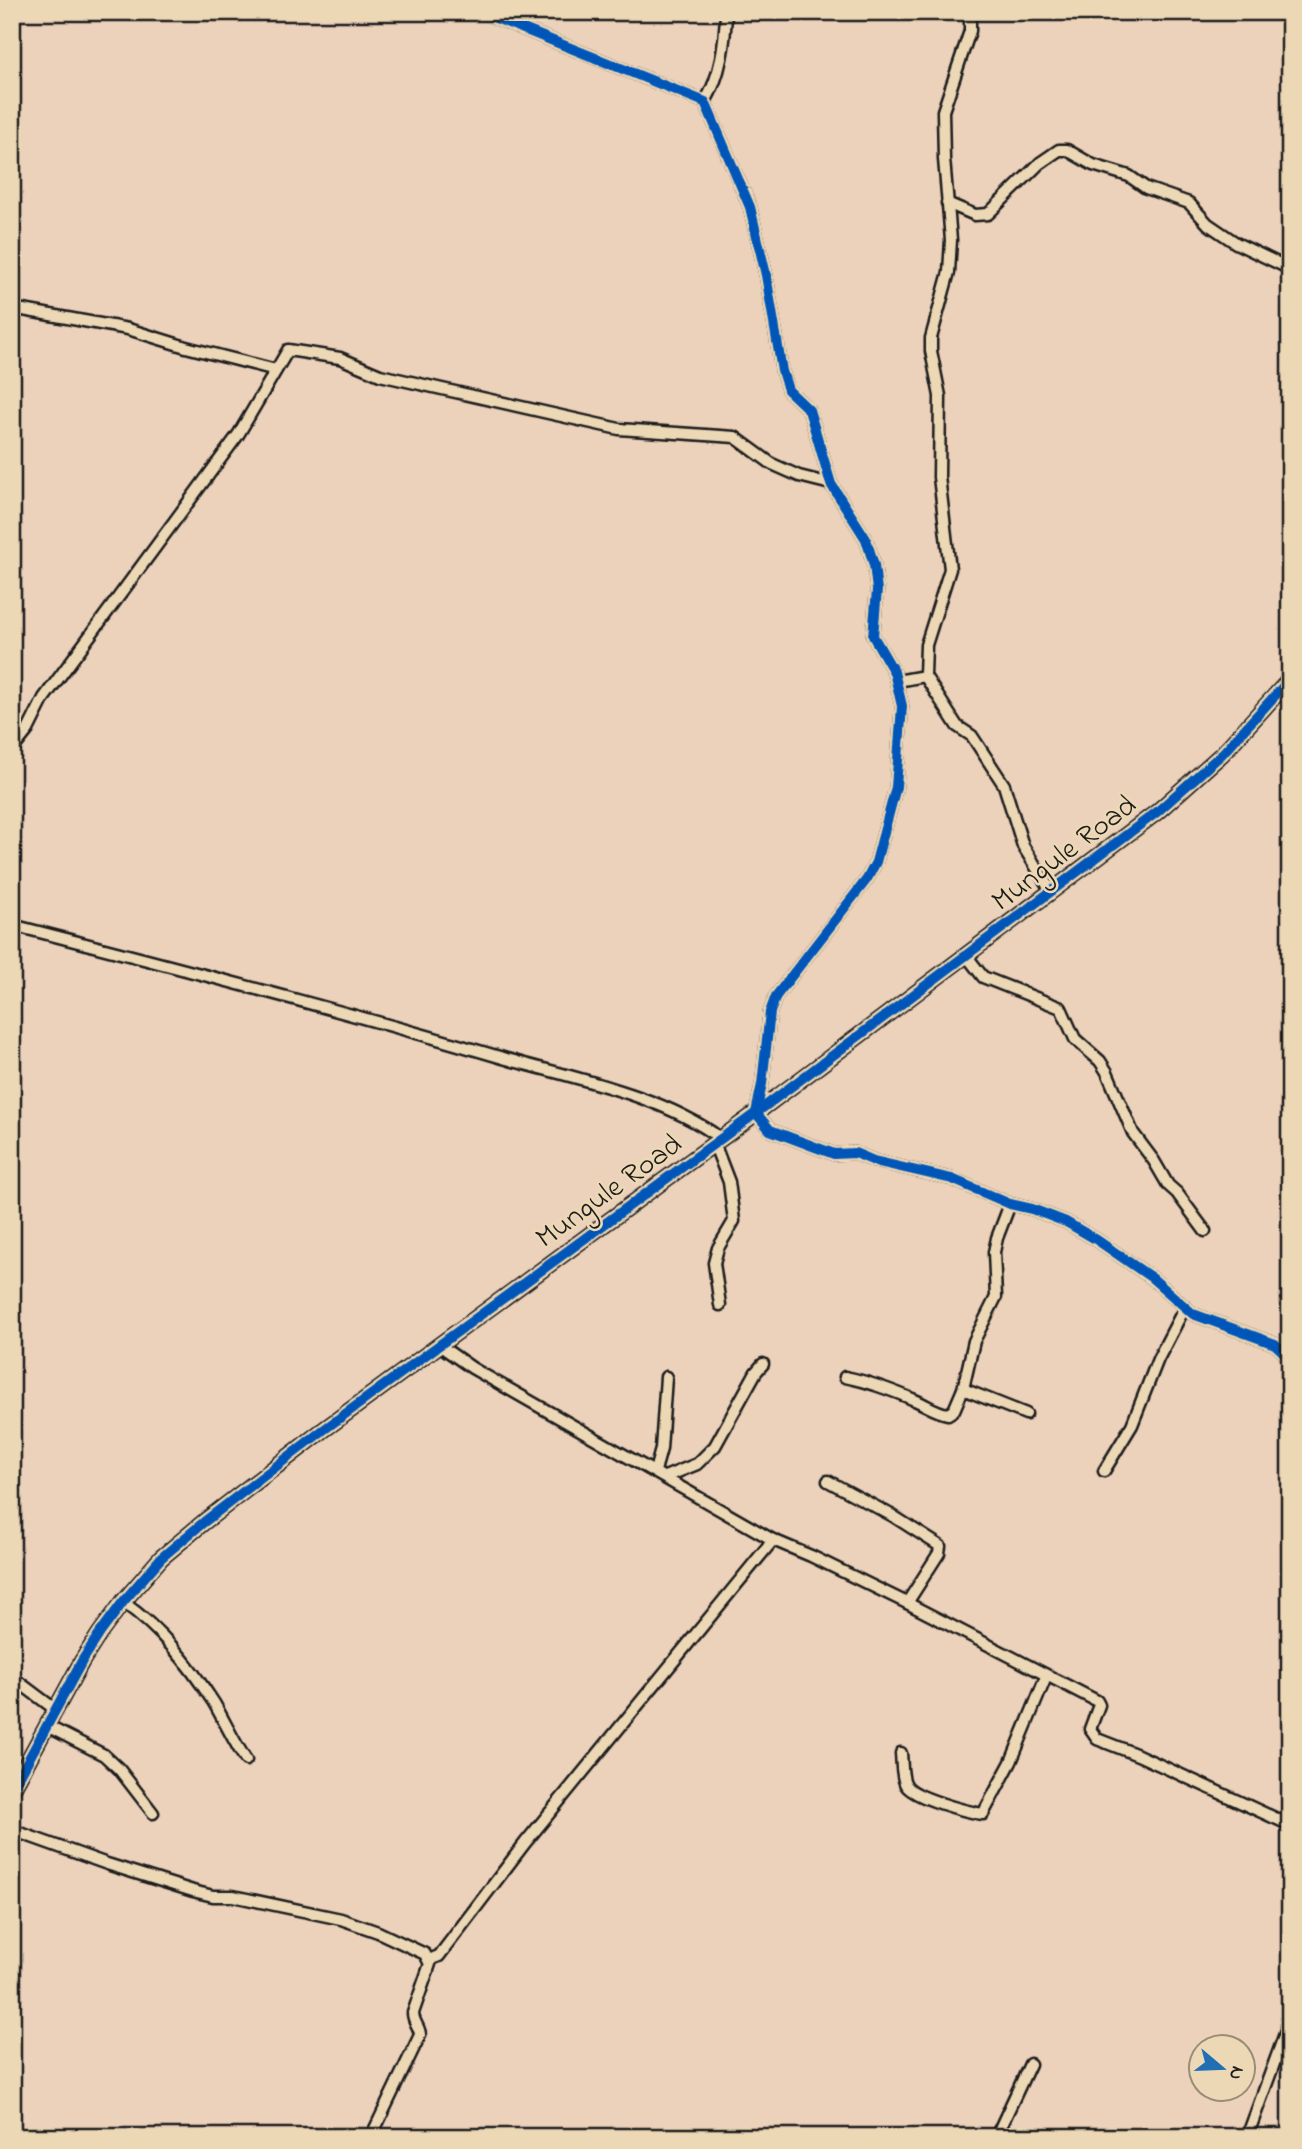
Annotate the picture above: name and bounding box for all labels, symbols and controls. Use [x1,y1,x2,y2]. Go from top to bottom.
street label: Mungule Road [983,785,1147,924]
street label: Mungule Road [527,1124,692,1261]
north arrow [1186,2034,1256,2104]
text: N [1221,2062,1251,2083]

